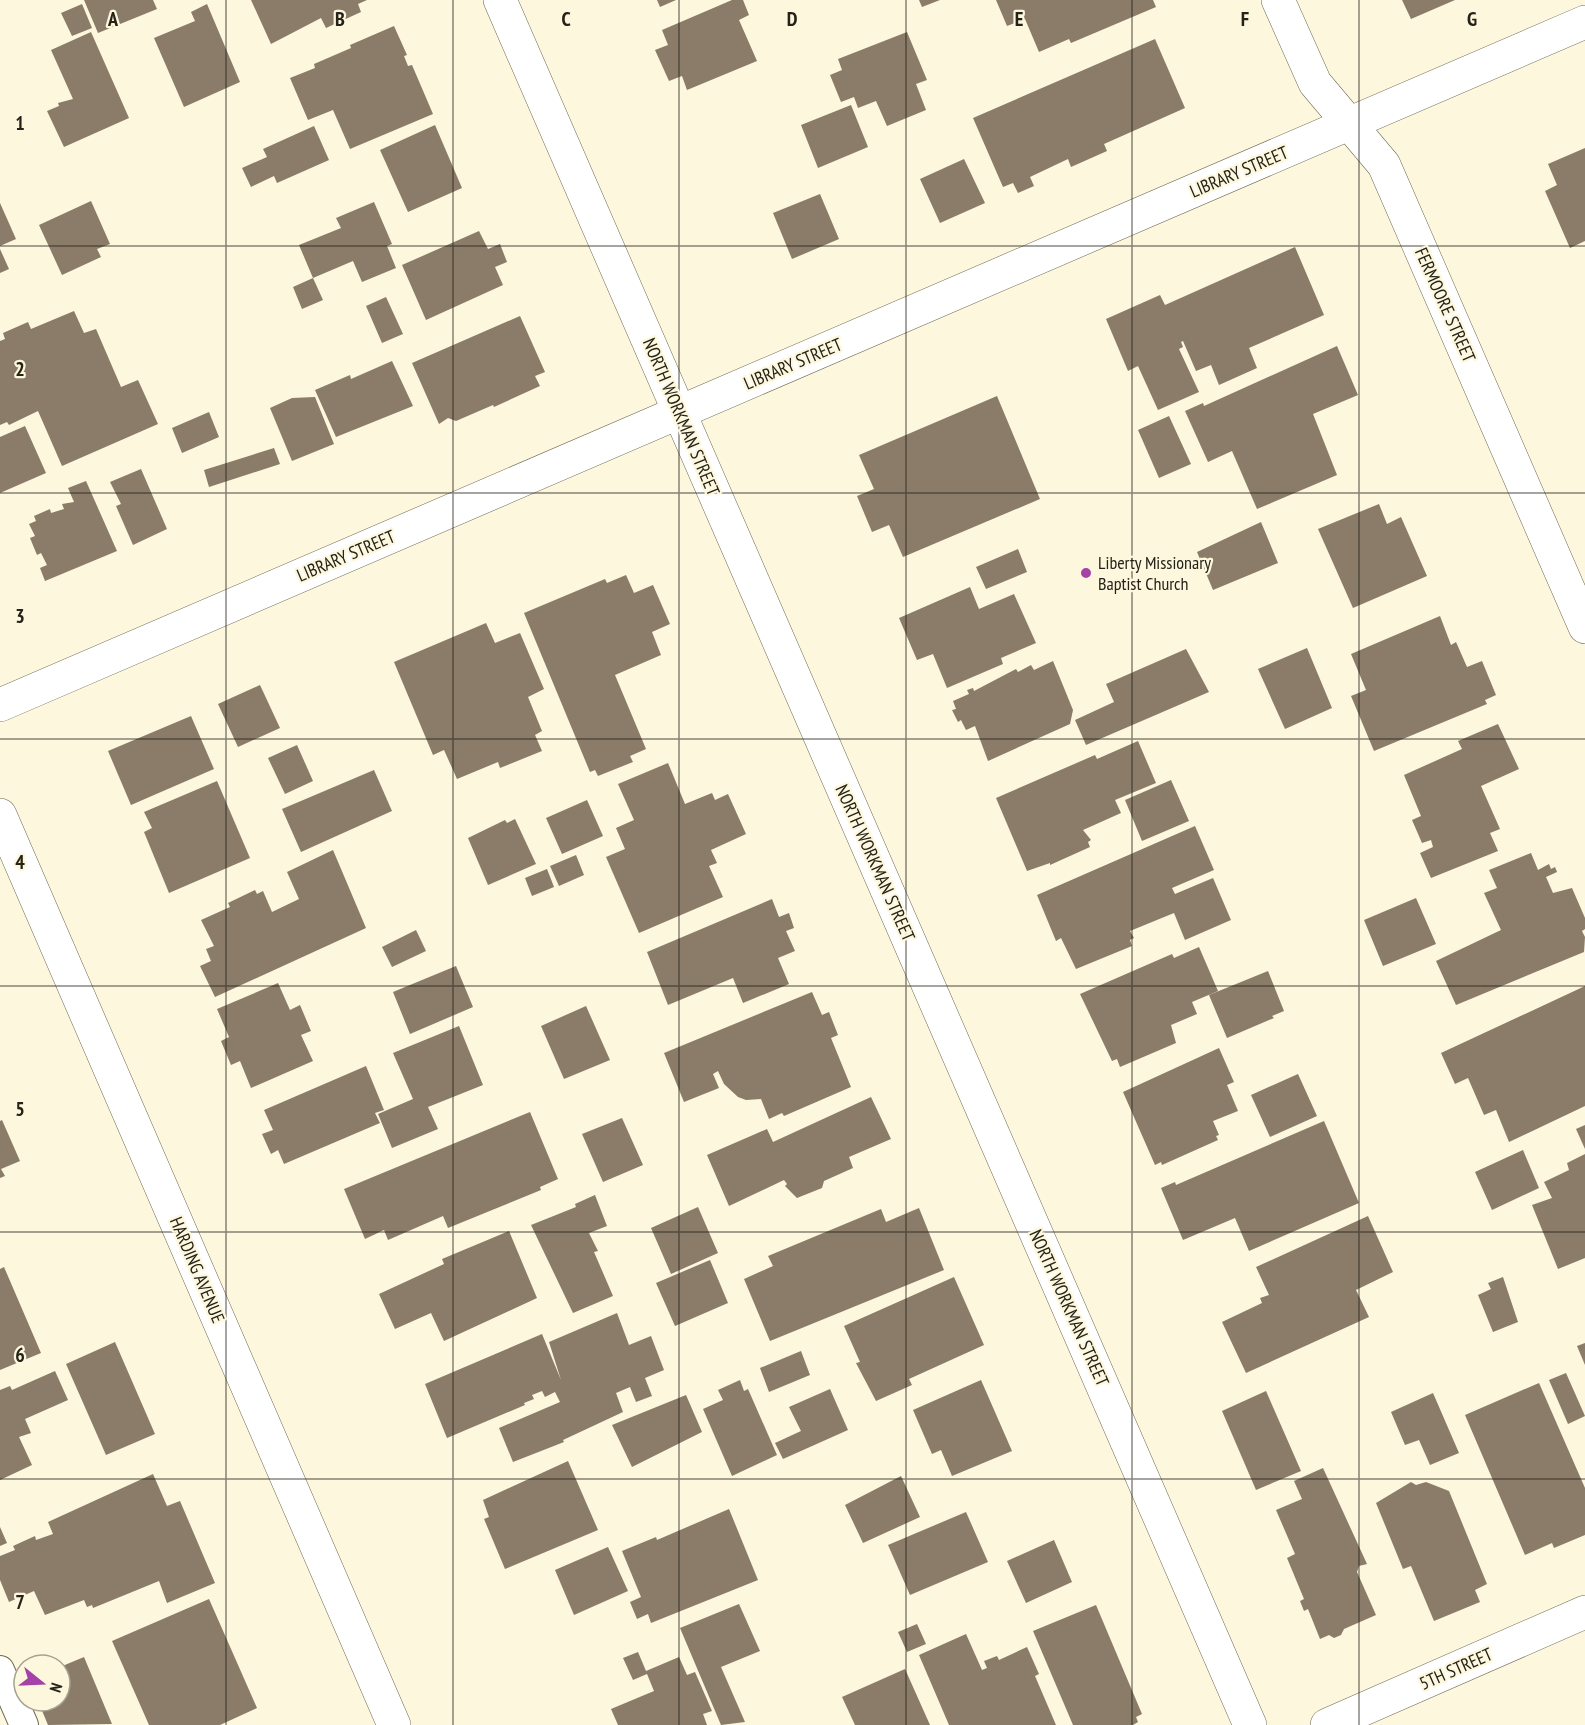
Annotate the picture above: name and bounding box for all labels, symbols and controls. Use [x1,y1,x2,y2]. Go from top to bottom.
text: A [107,6,119,32]
text: B [335,6,345,32]
text: C [561,6,571,32]
text: D [787,6,798,32]
text: E [1015,6,1023,32]
text: F [1241,6,1249,32]
text: G [1467,6,1477,32]
text: 1 [15,110,25,136]
street label: LIBRARY STREET [1186,141,1291,202]
street label: FERMOORE STREET [1410,244,1481,366]
street label: LIBRARY STREET [740,333,845,394]
street label: NORTH WORKMAN STREET [638,334,725,499]
text: 2 [15,356,25,382]
street label: LIBRARY STREET [293,525,398,586]
place label: Liberty Missionary Baptist Church [1098,551,1211,595]
marker: Liberty Missionary Baptist Church [1079,566,1093,580]
text: 3 [15,603,25,629]
street label: NORTH WORKMAN STREET [831,781,920,945]
text: 4 [15,849,25,875]
text: 5 [15,1096,25,1122]
street label: HARDING AVENUE [165,1213,230,1326]
street label: NORTH WORKMAN STREET [1025,1226,1114,1390]
text: 6 [15,1342,25,1368]
text: 7 [15,1589,25,1615]
street label: 5TH STREET [1416,1642,1496,1695]
north arrow [12,1653,72,1713]
text: N [45,1680,67,1695]

